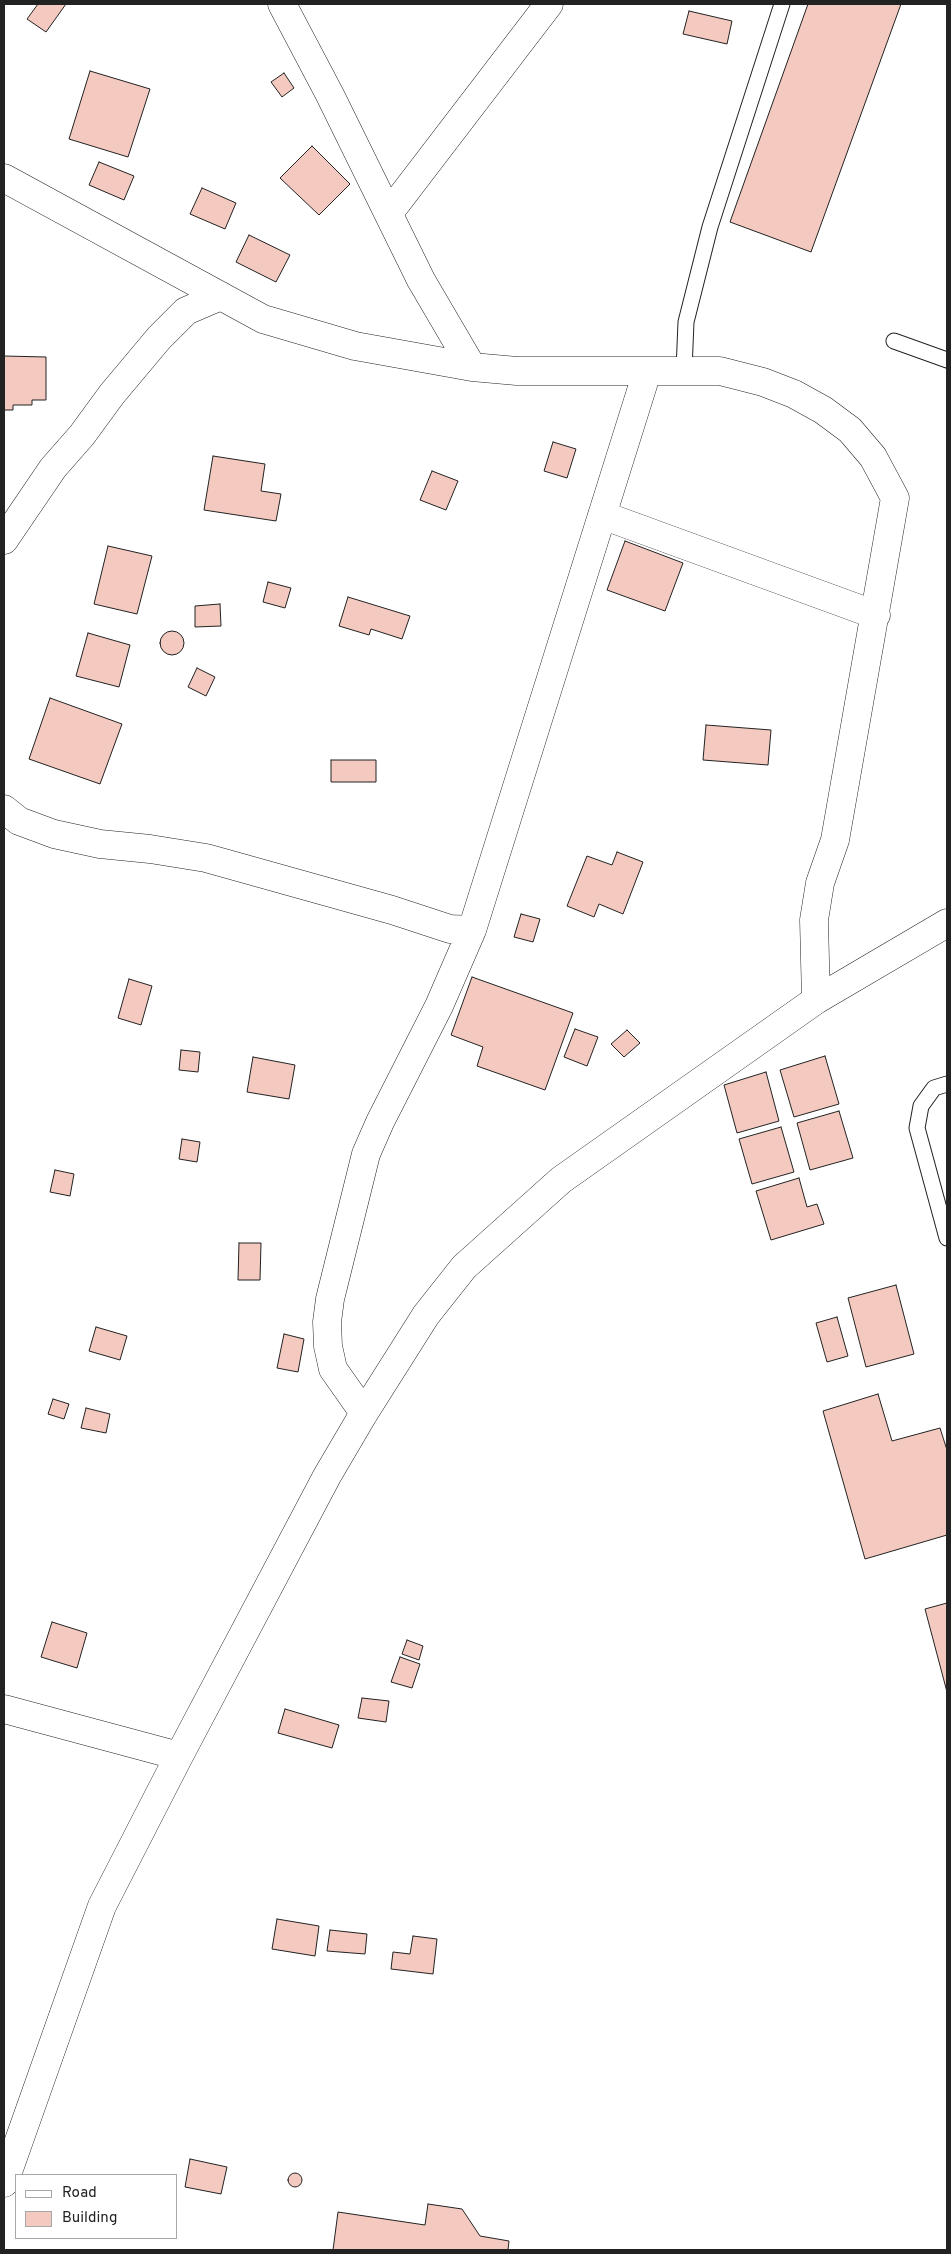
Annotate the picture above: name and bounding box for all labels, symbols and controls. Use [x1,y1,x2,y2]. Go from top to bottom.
legend [15,2174,178,2239]
text: Road [62,2184,97,2203]
text: Building [62,2209,117,2228]

